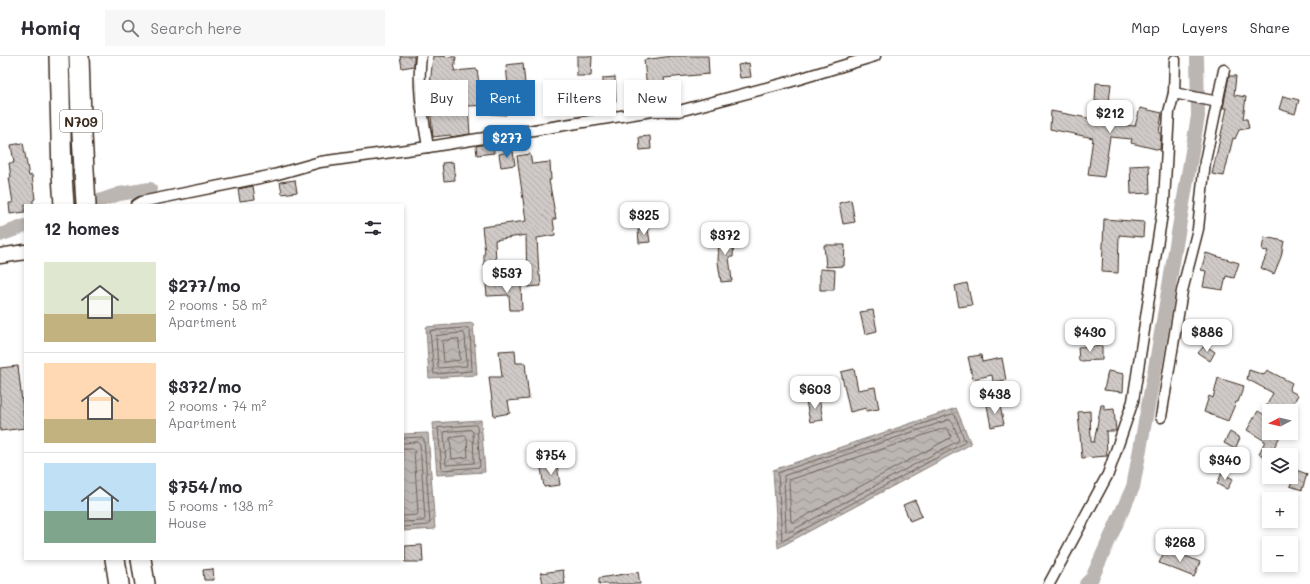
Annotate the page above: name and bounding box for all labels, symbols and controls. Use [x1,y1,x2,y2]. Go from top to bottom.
search box [105,10,385,46]
text: Homiq [20,15,81,40]
icon: search [119,17,141,39]
text: Search here [151,18,242,38]
text: Map [1131,18,1160,37]
text: Layers [1182,18,1228,37]
text: Share [1250,18,1290,37]
chip: Buy [416,80,468,116]
chip: Rent [476,80,535,116]
chip: Filters [543,80,616,116]
chip: New [624,80,681,116]
pin: $212 [1086,100,1134,134]
text: $212 [1096,104,1124,121]
road number: N709 [60,110,102,132]
pin: $277 [483,125,531,159]
text: $277 [492,129,522,146]
pin: $325 [620,202,668,236]
text: $325 [629,206,659,223]
text: 12 homes [44,217,120,239]
icon: filters [362,217,384,239]
pin: $372 [701,222,749,256]
text: $372 [710,226,740,243]
pin: $537 [483,260,531,294]
text: $537 [492,264,522,281]
text: $277/mo [168,274,241,296]
icon: home [76,278,124,326]
text: 2 rooms · 58 m² [168,296,267,313]
text: Apartment [168,313,237,330]
pin: $430 [1066,319,1114,353]
pin: $886 [1183,319,1231,353]
text: $430 [1074,323,1106,340]
text: $886 [1191,323,1223,340]
text: $372/mo [168,375,241,397]
pin: $603 [791,376,839,410]
icon: home [76,379,124,427]
text: $603 [799,380,831,397]
pin: $438 [971,381,1019,415]
text: $438 [979,385,1011,402]
text: 2 rooms · 74 m² [168,397,266,414]
north arrow [1262,404,1298,440]
map controls [1262,404,1298,572]
text: Apartment [168,414,237,431]
pin: $754 [527,442,575,476]
text: $754 [535,446,567,463]
pin: $340 [1201,447,1249,481]
button: layers [1262,448,1298,484]
text: $340 [1209,451,1241,468]
text: $754/mo [168,475,242,497]
icon: home [76,479,124,527]
button: + [1262,492,1298,528]
text: 5 rooms · 138 m² [168,497,273,514]
text: House [168,514,206,531]
pin: $268 [1156,529,1204,563]
text: $268 [1164,533,1196,550]
button: − [1262,536,1298,572]

